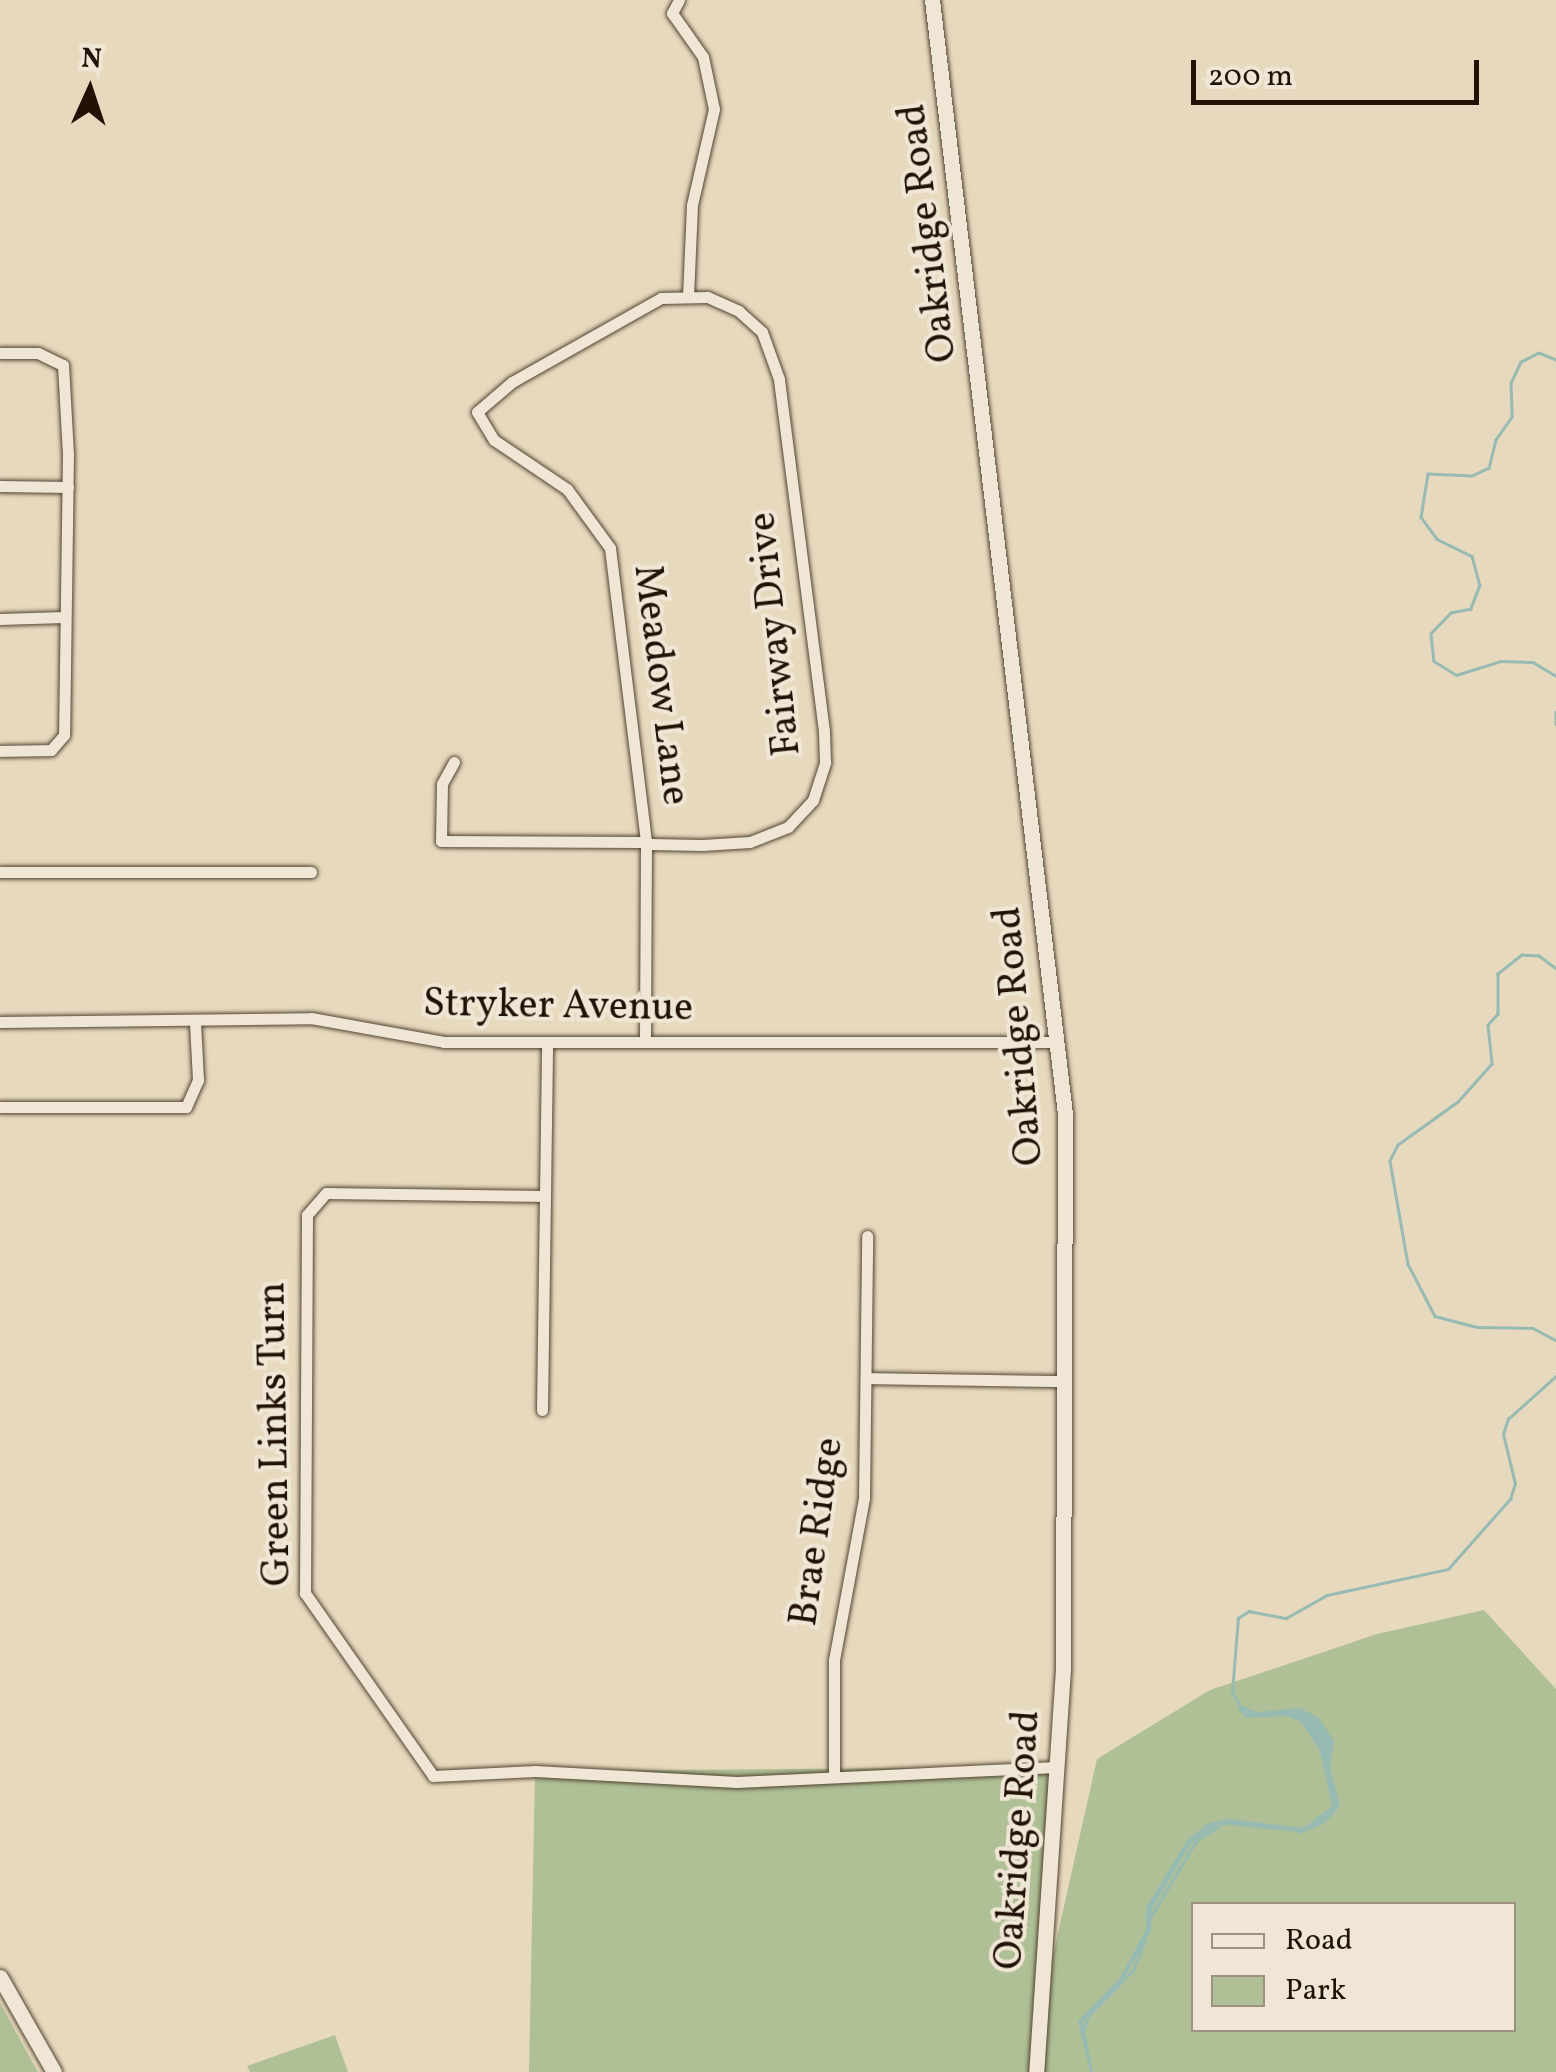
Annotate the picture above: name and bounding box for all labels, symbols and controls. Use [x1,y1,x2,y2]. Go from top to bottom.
north arrow [40,40,140,140]
text: N [80,40,103,80]
scale bar [1196,40,1484,102]
text: 200 m [1208,56,1293,98]
street label: Oakridge Road [889,101,969,365]
street label: Fairway Drive [739,509,813,759]
street label: Meadow Lane [621,562,699,808]
street label: Oakridge Road [985,904,1055,1168]
street label: Stryker Avenue [422,981,694,1033]
street label: Green Links Turn [249,1281,303,1587]
street label: Brae Ridge [781,1435,855,1629]
street label: Oakridge Road [986,1709,1052,1971]
legend [1191,1902,1516,2032]
text: Road [1285,1920,1353,1962]
text: Park [1285,1970,1346,2012]

